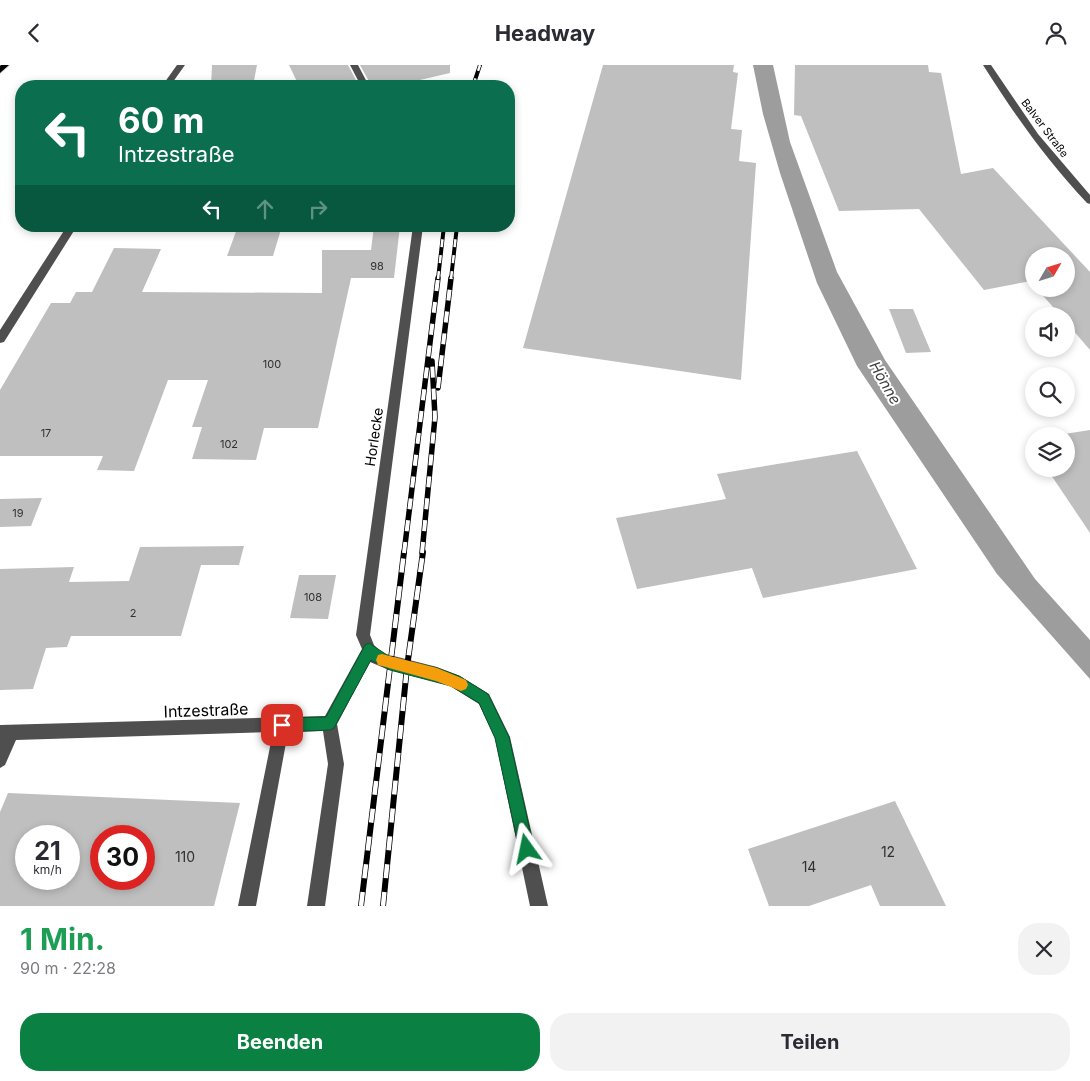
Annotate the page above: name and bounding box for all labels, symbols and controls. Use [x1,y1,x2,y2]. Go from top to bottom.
icon: back [20,19,48,47]
icon: person [1042,19,1070,47]
text: Headway [495,20,595,46]
street label: Balver Straße [1018,96,1072,160]
text: 60 m [118,99,205,141]
icon: left [35,100,100,165]
text: Intzestraße [118,141,235,167]
icon: left [198,195,226,223]
icon: ahead [251,195,279,223]
icon: right [304,195,332,223]
north arrow [1025,247,1075,297]
map controls [1025,247,1075,477]
house number: 98 [370,259,384,273]
button: sound [1025,307,1075,357]
house number: 100 [263,357,281,371]
water label: Hönne [866,358,905,408]
button: search [1025,367,1075,417]
street label: Horlecke [361,406,386,468]
house number: 17 [41,426,51,440]
button: layers [1025,427,1075,477]
house number: 102 [220,437,238,451]
house number: 19 [12,506,24,520]
house number: 108 [304,590,322,604]
house number: 2 [130,606,136,620]
street label: Intzestraße [163,699,249,721]
pin [261,704,303,746]
icon: arrive [268,711,296,739]
position arrow [500,822,552,874]
speed limit sign: 30 [90,825,155,890]
text: 21 [34,836,61,866]
house number: 12 [881,843,895,860]
house number: 110 [175,848,195,865]
house number: 14 [802,858,816,875]
text: km/h [33,862,62,877]
text: 1 Min. [20,921,105,957]
button: close [1018,923,1070,975]
text: 90 m · 22:28 [20,958,116,978]
button: Beenden [20,1013,540,1071]
button: Teilen [550,1013,1070,1071]

